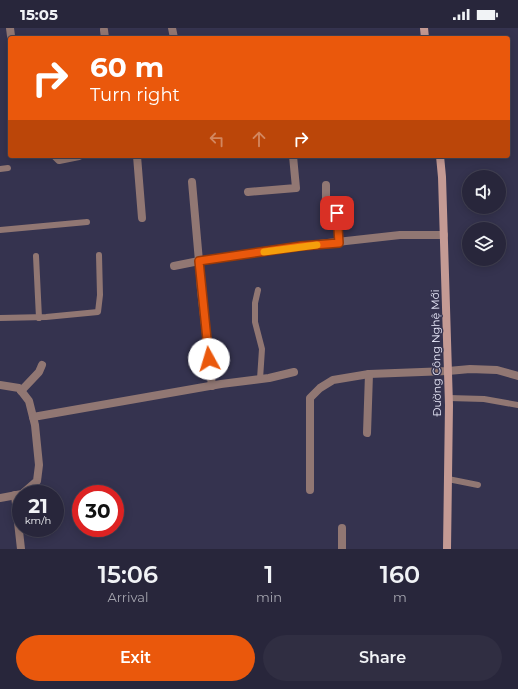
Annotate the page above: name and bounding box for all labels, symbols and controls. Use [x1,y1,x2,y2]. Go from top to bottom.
text: 15:05 [20,5,58,24]
text: 60 m [90,50,164,84]
icon: right [24,52,76,104]
text: Turn right [90,84,180,106]
icon: left [206,128,228,150]
icon: ahead [248,128,270,150]
icon: right [290,128,312,150]
map controls [462,170,506,266]
button: sound [462,170,506,214]
pin [320,196,354,230]
icon: arrive [326,202,348,224]
button: layers [462,222,506,266]
street label: Đường Công Nghệ Mới [428,289,444,417]
position arrow [188,338,230,380]
speed limit sign: 30 [72,485,124,537]
text: 21 [28,494,48,518]
text: km/h [25,514,51,527]
text: 15:06 [98,560,158,589]
text: 1 [264,560,273,589]
text: 160 [380,560,420,589]
text: Arrival [107,589,148,605]
text: min [256,589,282,605]
text: m [393,589,407,605]
button: Exit [16,635,255,681]
button: Share [263,635,502,681]

